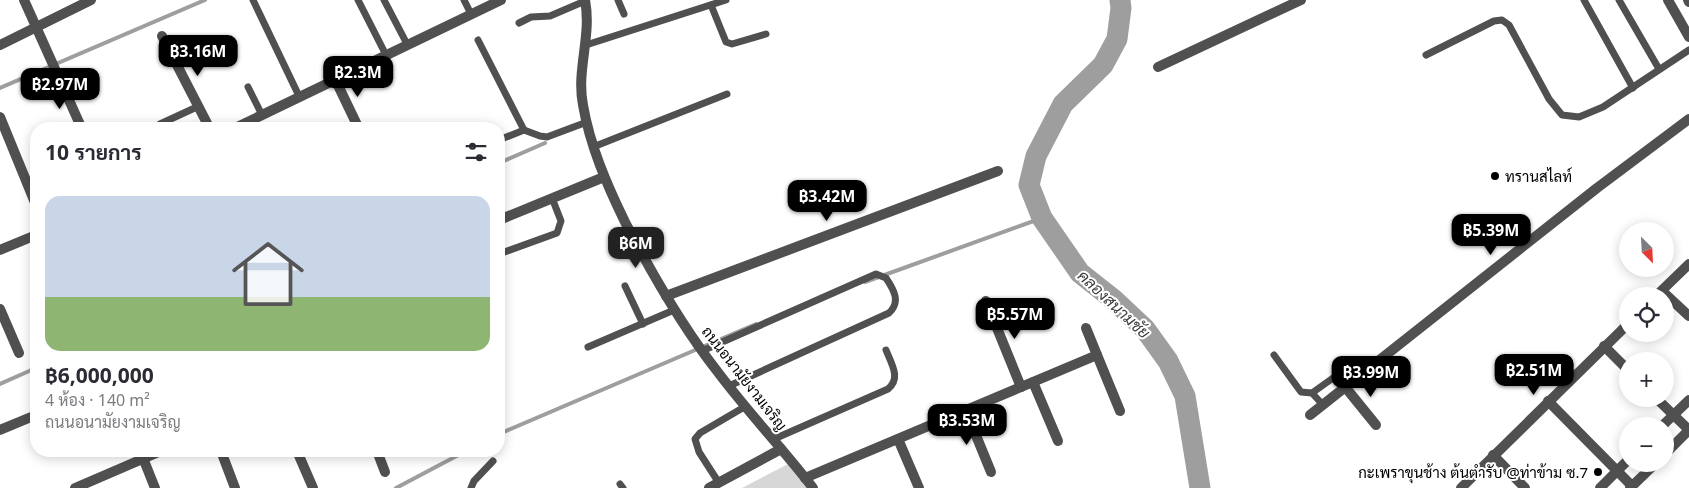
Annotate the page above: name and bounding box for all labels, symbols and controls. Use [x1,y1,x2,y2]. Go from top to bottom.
pin: ฿3.16M [157,34,239,77]
text: ฿3.16M [170,40,226,62]
pin: ฿2.3M [323,56,393,98]
text: ฿2.3M [334,61,382,83]
pin: ฿2.97M [19,68,101,110]
text: ฿2.97M [32,73,88,95]
text: 10 รายการ [45,138,142,166]
icon: filters [462,138,490,166]
place label: ทรานสไลท์ [1505,166,1572,186]
marker: ทรานสไลท์ [1489,170,1501,182]
pin: ฿3.42M [786,180,868,222]
text: ฿3.42M [799,185,855,207]
pin: ฿5.39M [1450,214,1532,256]
text: ฿5.39M [1463,219,1519,241]
north arrow [1619,222,1674,278]
map controls [1619,222,1674,472]
pin: ฿6M [612,226,660,269]
icon: home [223,229,313,319]
text: ฿6M [619,232,653,254]
water label: คลองสนามชัย [1073,265,1155,343]
button: locate [1619,287,1674,342]
pin: ฿5.57M [974,298,1056,340]
text: ฿5.57M [987,303,1043,325]
street label: ถนนอนามัยงามเจริญ [698,322,792,434]
button: + [1619,352,1674,407]
pin: ฿2.51M [1493,354,1575,396]
pin: ฿3.99M [1330,356,1412,398]
text: ฿2.51M [1506,359,1562,381]
text: ฿6,000,000 [45,361,154,389]
text: ฿3.99M [1343,361,1399,383]
text: 4 ห้อง · 140 m² [45,389,150,411]
pin: ฿3.53M [926,404,1008,446]
text: ฿3.53M [939,409,995,431]
text: ถนนอนามัยงามเจริญ [45,411,181,433]
button: − [1619,417,1674,472]
place label: กะเพราขุนช้าง ต้นตำรับ @ท่าข้าม ซ.7 [1358,462,1588,484]
marker: กะเพราขุนช้าง ต้นตำรับ @ท่าข้าม ซ.7 [1592,466,1604,478]

